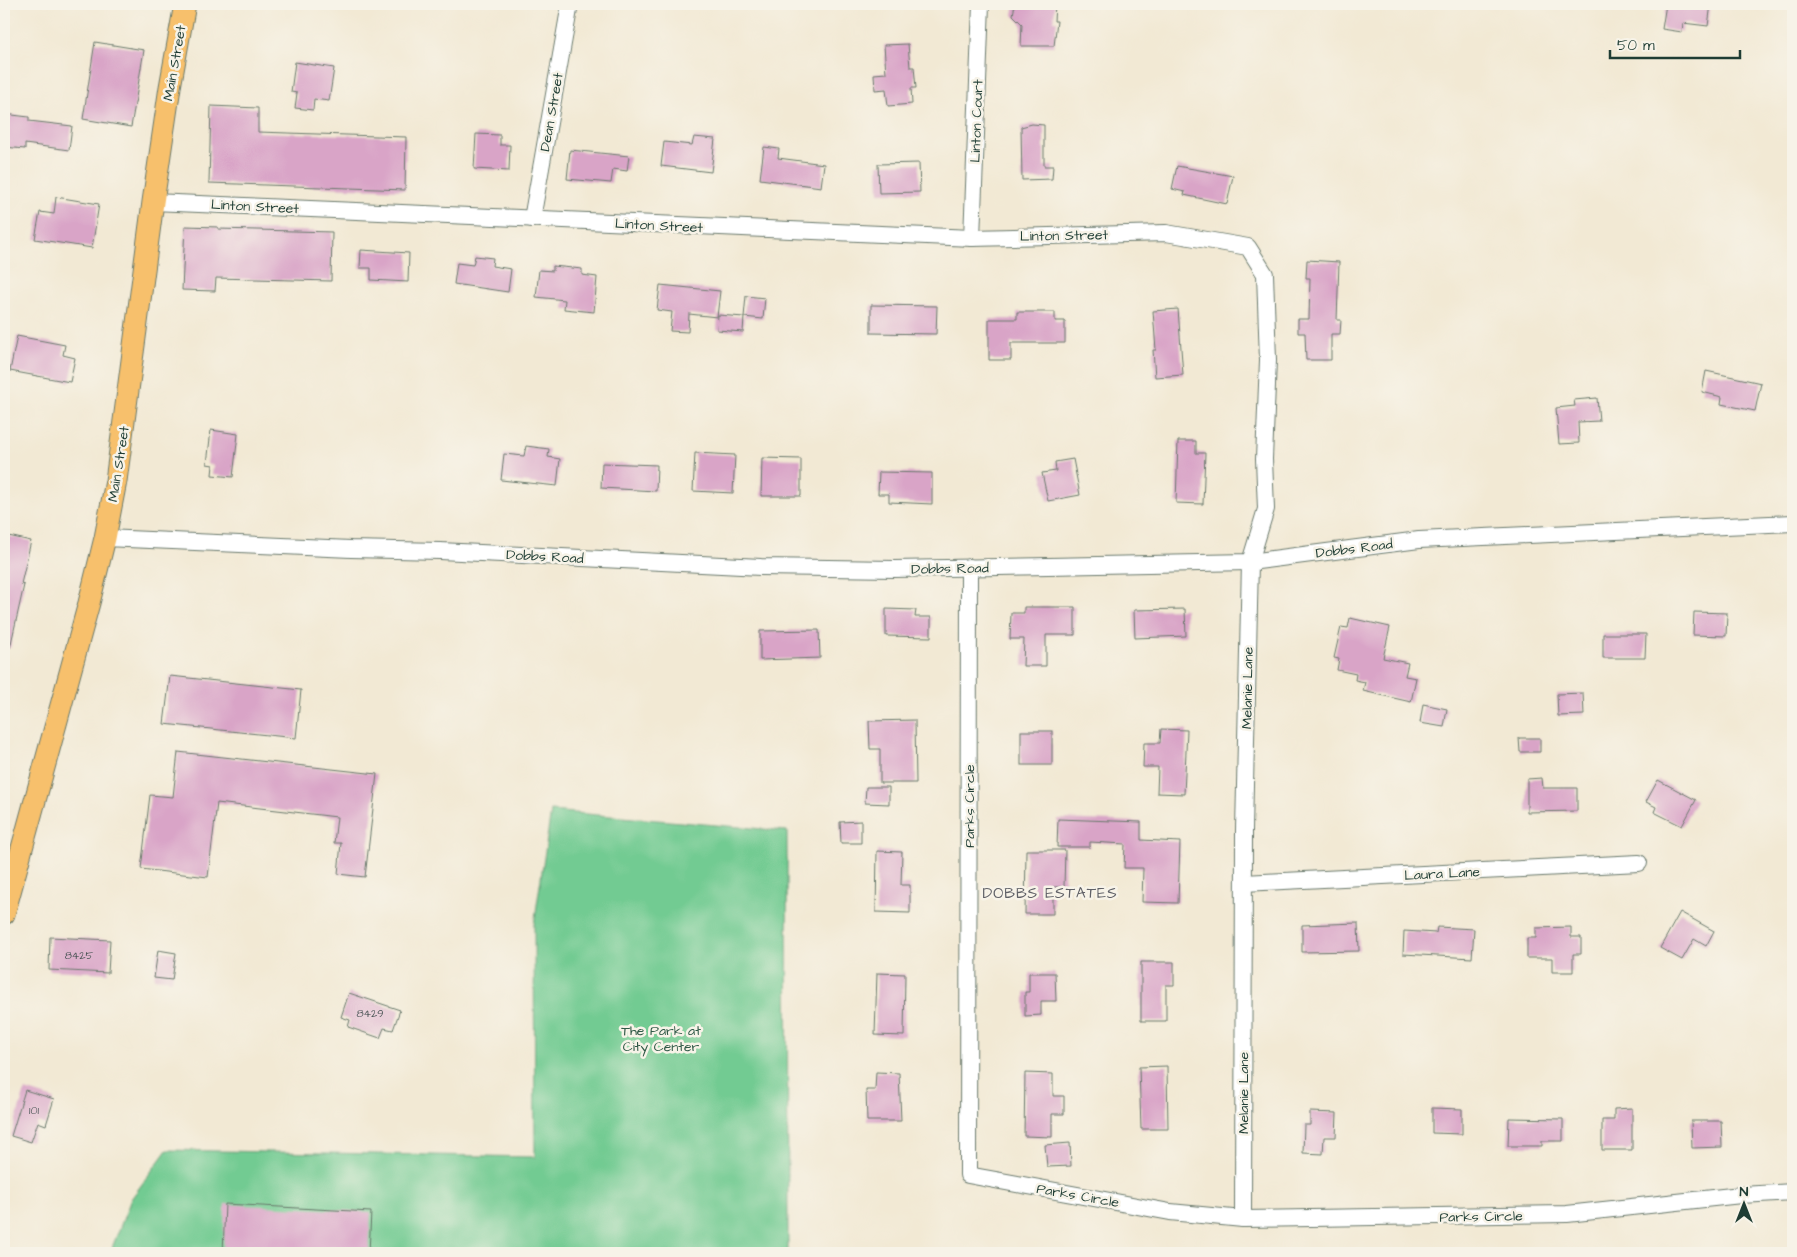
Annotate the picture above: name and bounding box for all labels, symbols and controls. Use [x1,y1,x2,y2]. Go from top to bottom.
street label: Main Street [158,23,192,103]
scale bar [1610,28,1740,60]
text: 50 m [1617,35,1655,56]
street label: Dean Street [535,71,569,153]
street label: Linton Court [966,79,988,163]
street label: Linton Street [210,195,300,219]
street label: Linton Street [614,214,704,238]
street label: Linton Street [1020,225,1109,247]
street label: Main Street [103,424,135,504]
street label: Dobbs Road [1314,534,1394,564]
street label: Dobbs Road [506,545,584,569]
street label: Dobbs Road [911,558,989,580]
street label: Melanie Lane [1237,646,1259,729]
street label: Parks Circle [960,764,980,848]
street label: Laura Lane [1404,862,1481,886]
district label: DOBBS ESTATES [982,883,1118,904]
house number: 8425 [65,948,94,963]
house number: 8429 [356,1006,384,1021]
park label: The Park at City Center [621,1021,701,1057]
street label: Melanie Lane [1234,1051,1254,1134]
house number: 101 [29,1103,39,1118]
street label: Parks Circle [1035,1179,1121,1213]
north arrow [1720,1180,1770,1230]
text: N [1740,1182,1749,1202]
street label: Parks Circle [1439,1206,1523,1228]

